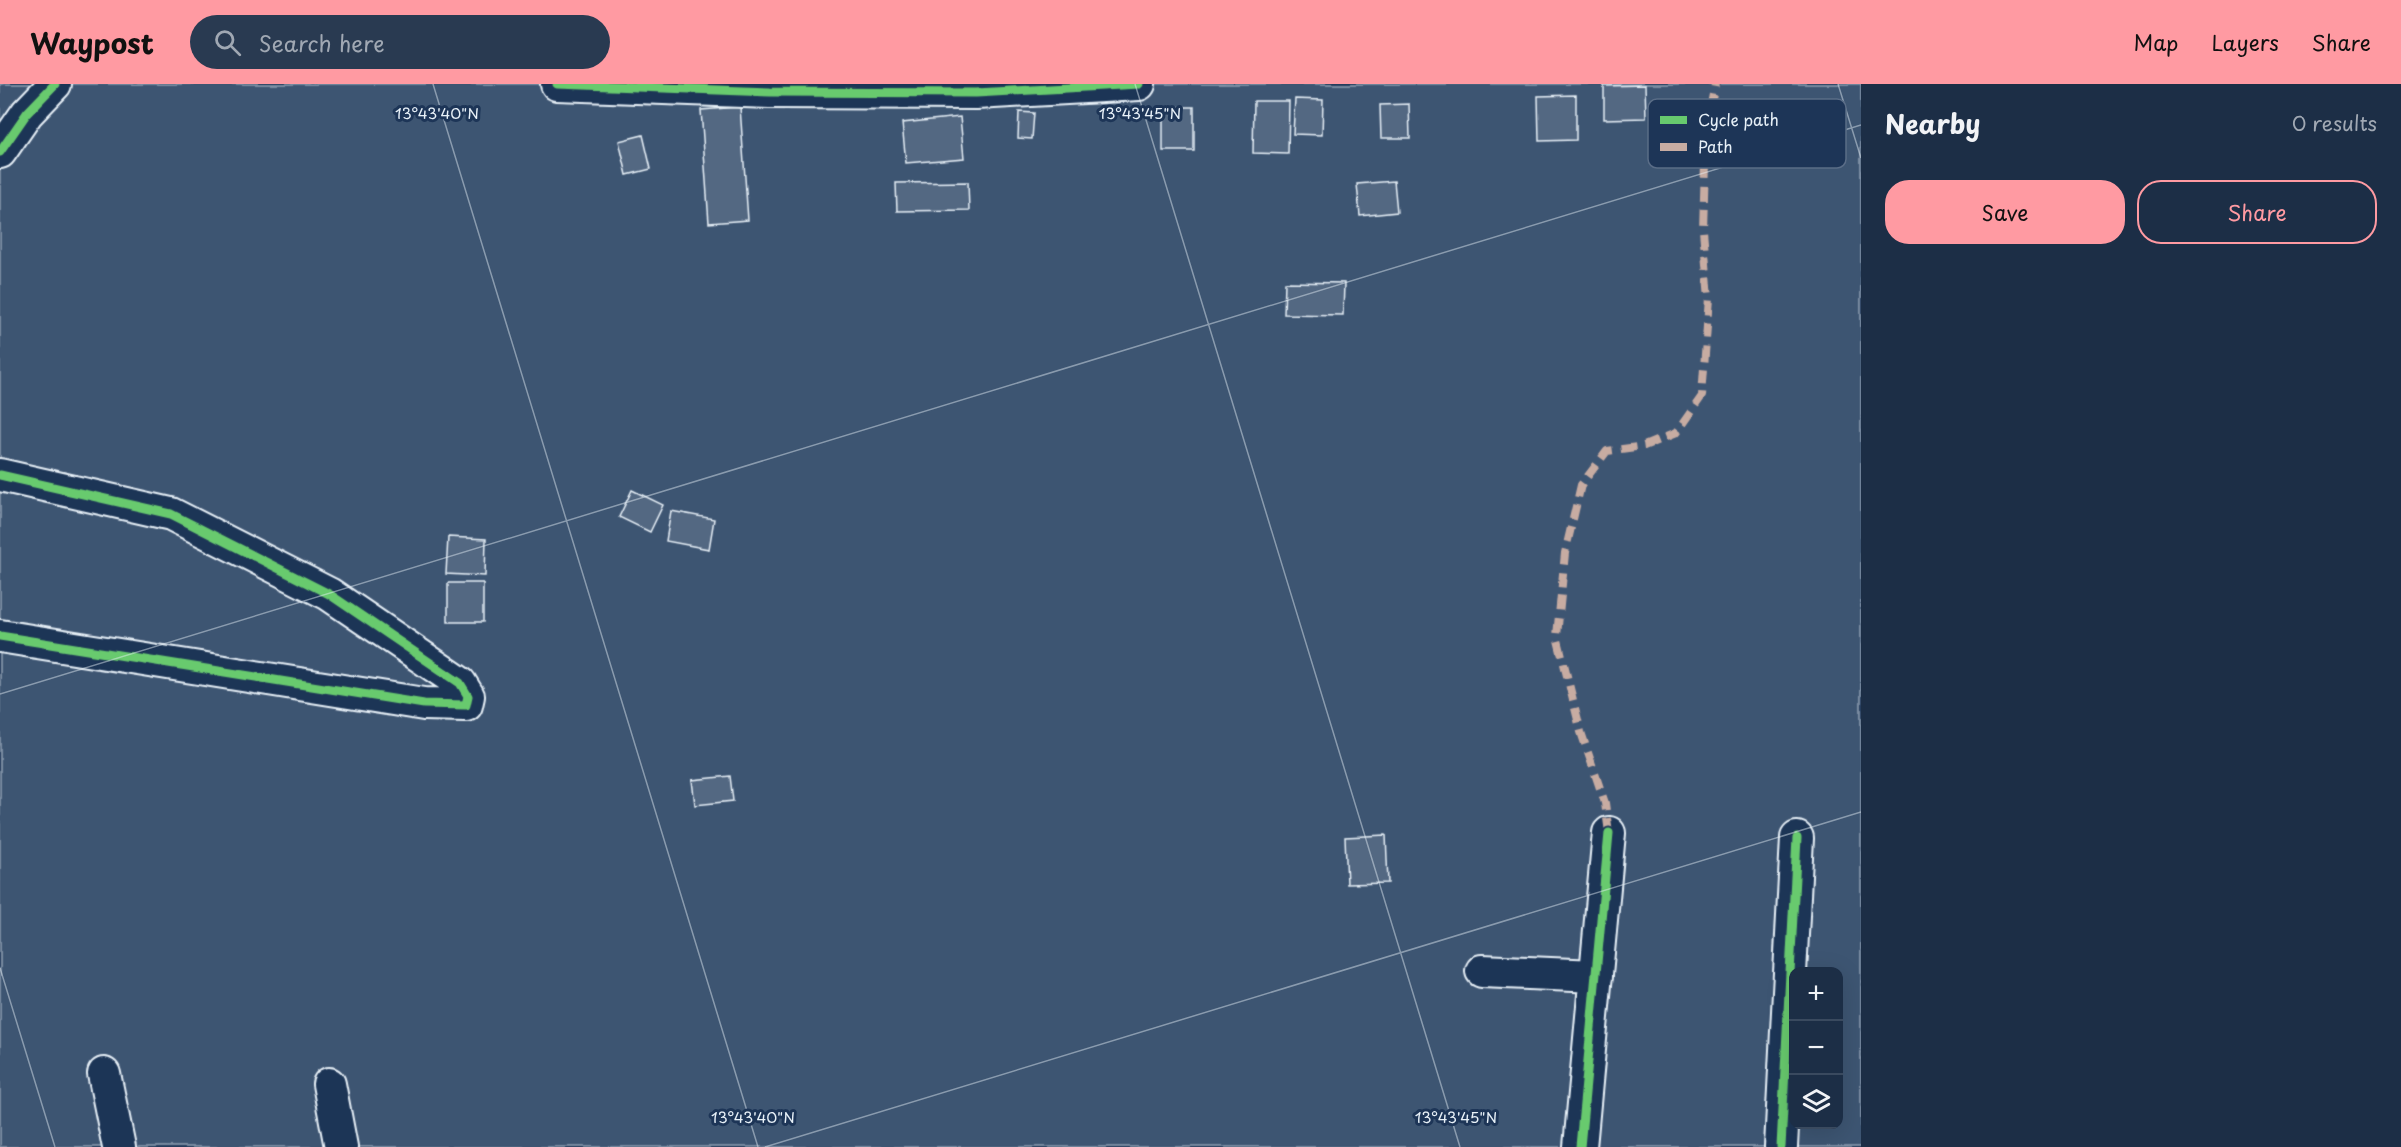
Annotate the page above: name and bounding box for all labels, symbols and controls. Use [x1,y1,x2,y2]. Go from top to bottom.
search box [190,15,610,69]
text: Waypost [30,21,154,64]
icon: search [211,26,244,59]
text: Search here [259,26,385,59]
text: Map [2134,26,2178,58]
text: Layers [2211,26,2279,58]
text: Share [2312,26,2371,58]
legend [1648,99,1846,168]
text: 13°43'40"N [395,101,479,124]
text: 13°43'45"N [1099,101,1181,124]
text: Nearby [1885,104,1980,143]
text: Cycle path [1698,107,1779,131]
text: 0 results [2292,108,2377,138]
text: Path [1698,134,1733,158]
button: Save [1885,180,2125,244]
button: Share [2137,180,2377,244]
map controls [1789,967,1843,1129]
button: + [1789,967,1843,1021]
button: − [1789,1021,1843,1075]
button: layers [1789,1075,1843,1129]
text: 13°43'40"N [711,1105,795,1128]
text: 13°43'45"N [1415,1105,1497,1128]

